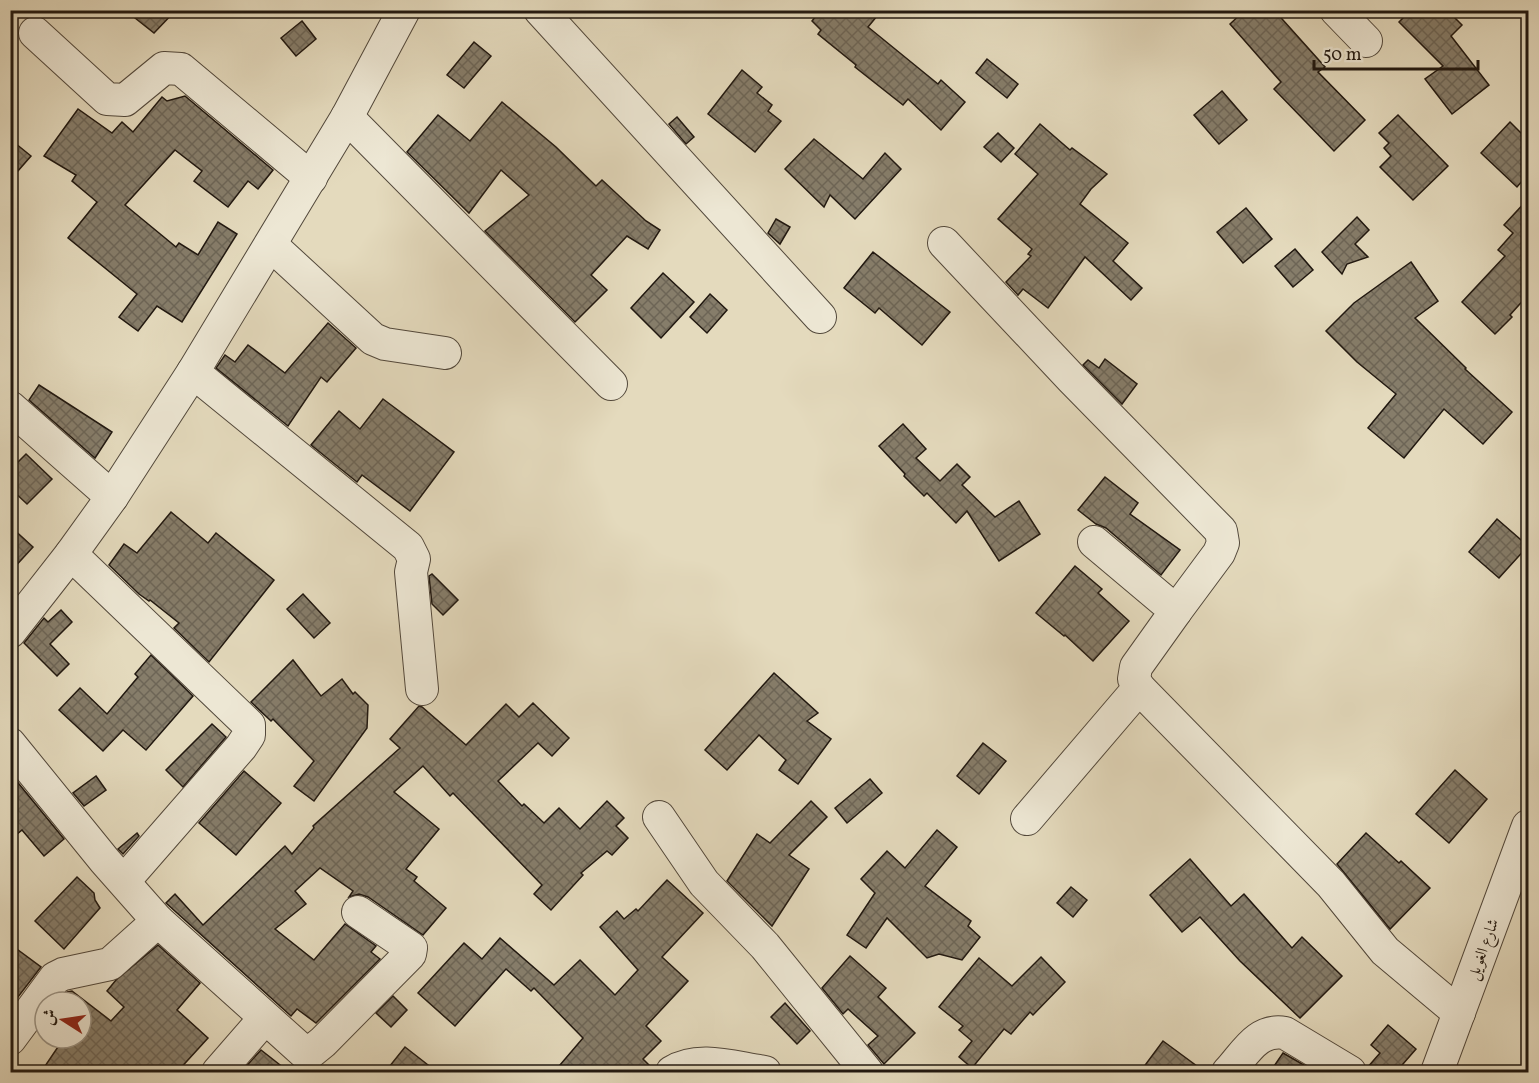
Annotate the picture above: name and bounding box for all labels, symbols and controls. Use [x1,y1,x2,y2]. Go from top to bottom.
scale bar [1314,33,1478,71]
text: 50 m [1323,43,1362,68]
street label: شارع الغويل [1463,916,1506,984]
north arrow [33,990,93,1050]
text: ش [38,1007,63,1027]

